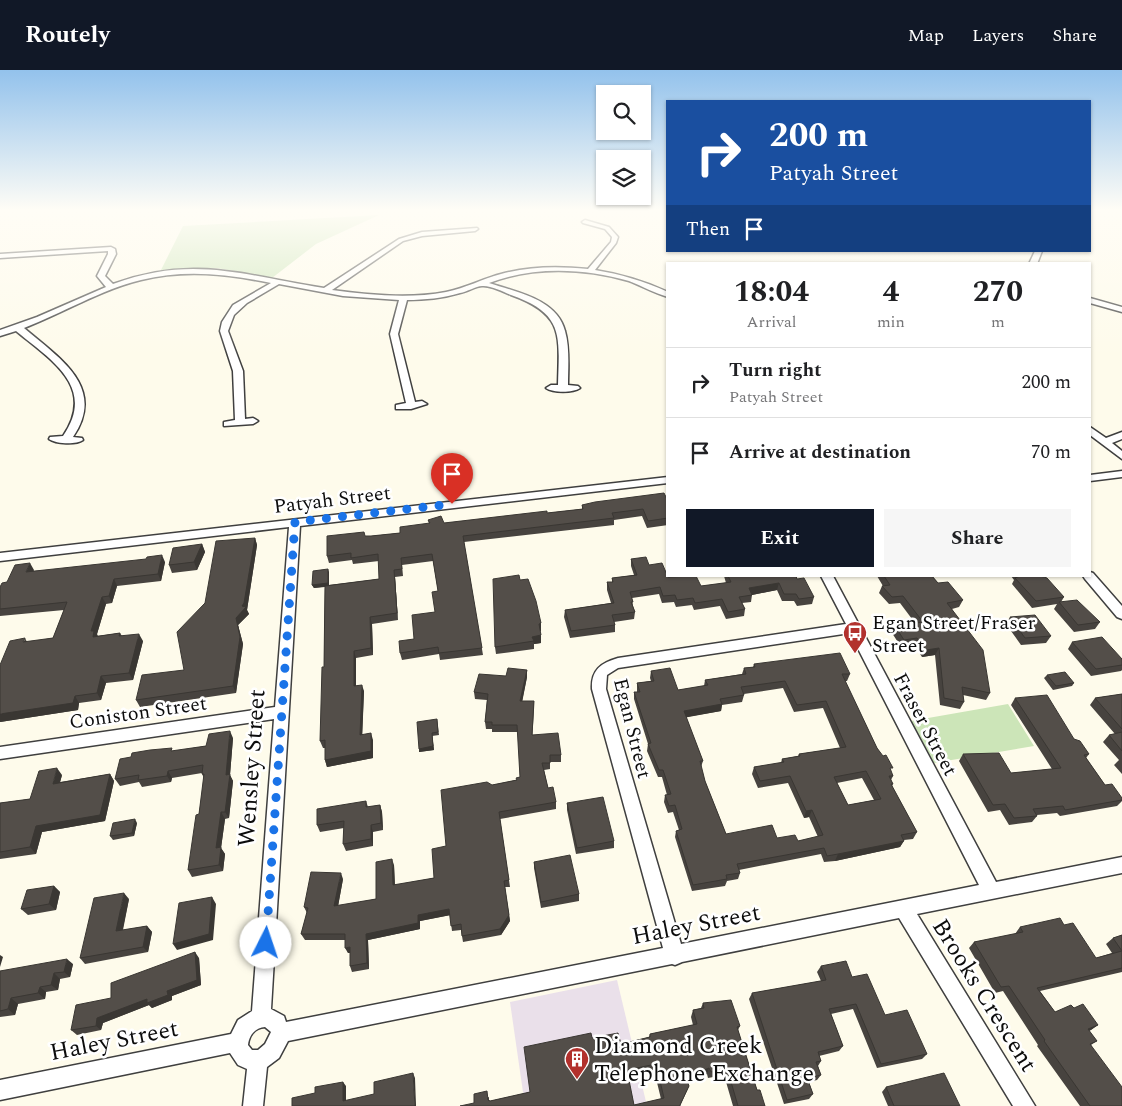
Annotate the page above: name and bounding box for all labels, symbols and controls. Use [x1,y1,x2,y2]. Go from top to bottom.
text: Routely [25,17,110,53]
text: Map [908,22,944,49]
text: Layers [972,22,1024,49]
text: Share [1052,22,1097,49]
map controls [596,85,651,205]
button: search [596,85,651,140]
text: 200 m [769,109,868,162]
icon: right [686,120,751,185]
button: layers [596,150,651,205]
text: Patyah Street [769,157,898,190]
text: Then [686,215,730,244]
icon: arrive [740,215,768,243]
text: 18:04 [734,269,809,315]
text: 4 [882,269,899,315]
text: 270 [973,269,1023,315]
text: Arrival [747,310,796,334]
text: min [877,310,905,334]
text: m [991,310,1005,334]
text: Turn right [729,356,822,385]
text: 200 m [1021,368,1071,397]
icon: right [686,369,714,397]
text: Patyah Street [729,385,823,409]
text: Arrive at destination [729,438,911,467]
text: 70 m [1031,438,1071,467]
icon: arrive [686,439,714,467]
pin [431,453,473,504]
icon: arrive [438,460,466,488]
street label: Patyah Street [272,478,392,522]
button: Exit [686,509,874,567]
button: Share [884,509,1071,567]
place label: Egan Street/Fraser Street [872,608,1036,661]
bus stop icon: Egan Street/Fraser Street [842,620,868,654]
street label: Fraser Street [885,667,965,782]
street label: Egan Street [605,675,659,782]
street label: Coniston Street [67,688,209,737]
street label: Wensley Street [229,688,275,848]
street label: Haley Street [629,895,764,955]
street label: Brooks Crescent [922,912,1046,1079]
position arrow [239,916,291,968]
street label: Haley Street [47,1011,182,1071]
place label: Diamond Creek Telephone Exchange [594,1028,814,1092]
building icon: Diamond Creek Telephone Exchange [564,1046,590,1080]

